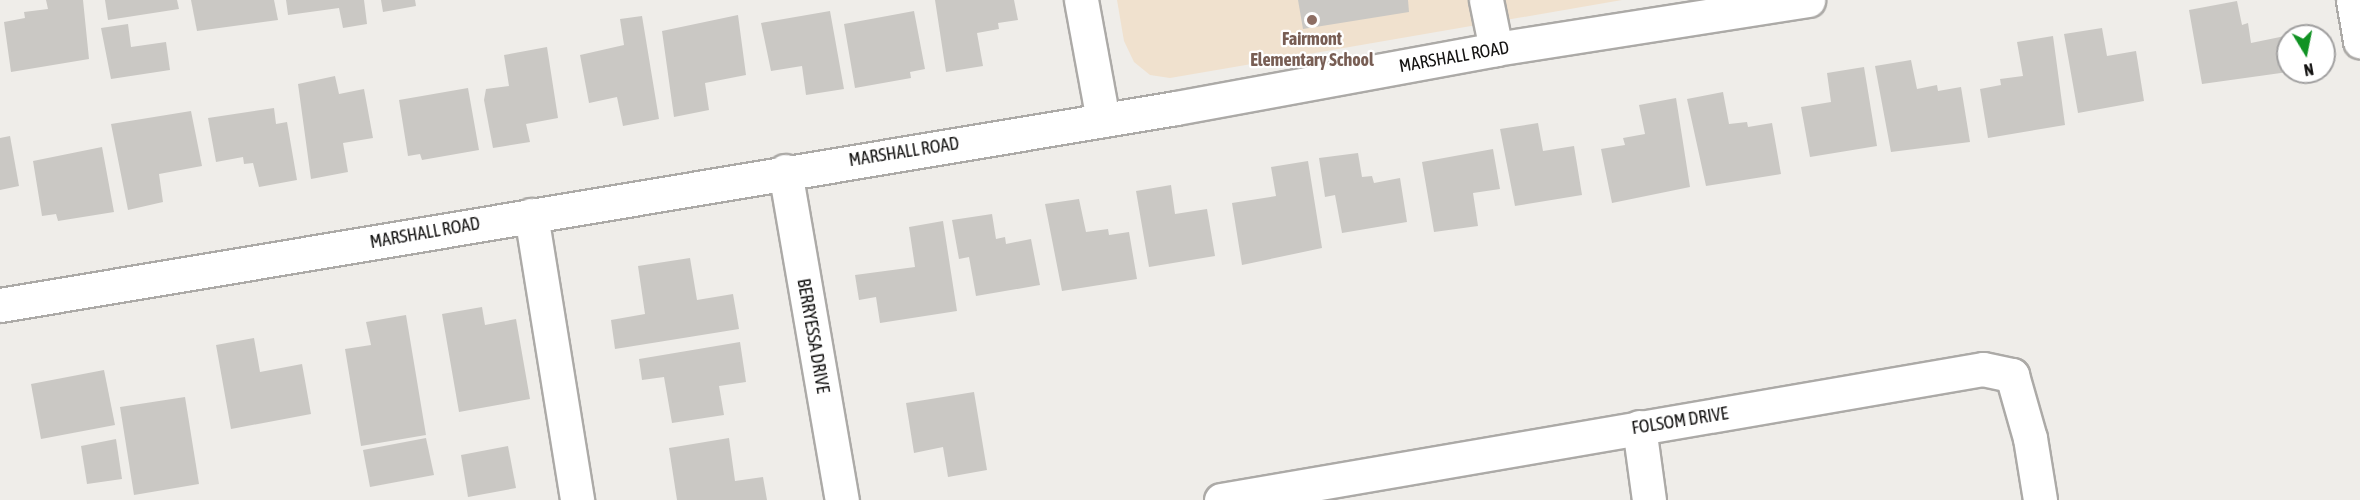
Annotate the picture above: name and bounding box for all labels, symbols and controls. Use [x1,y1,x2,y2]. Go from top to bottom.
marker: Fairmont Elementary School [1305,13,1319,27]
north arrow [2276,24,2336,84]
place label: Fairmont Elementary School [1250,29,1374,72]
street label: MARSHALL ROAD [1397,37,1511,77]
text: N [2303,60,2315,79]
street label: MARSHALL ROAD [847,133,961,171]
street label: MARSHALL ROAD [368,213,482,253]
street label: BERRYESSA DRIVE [792,277,834,395]
street label: FOLSOM DRIVE [1630,403,1730,439]

